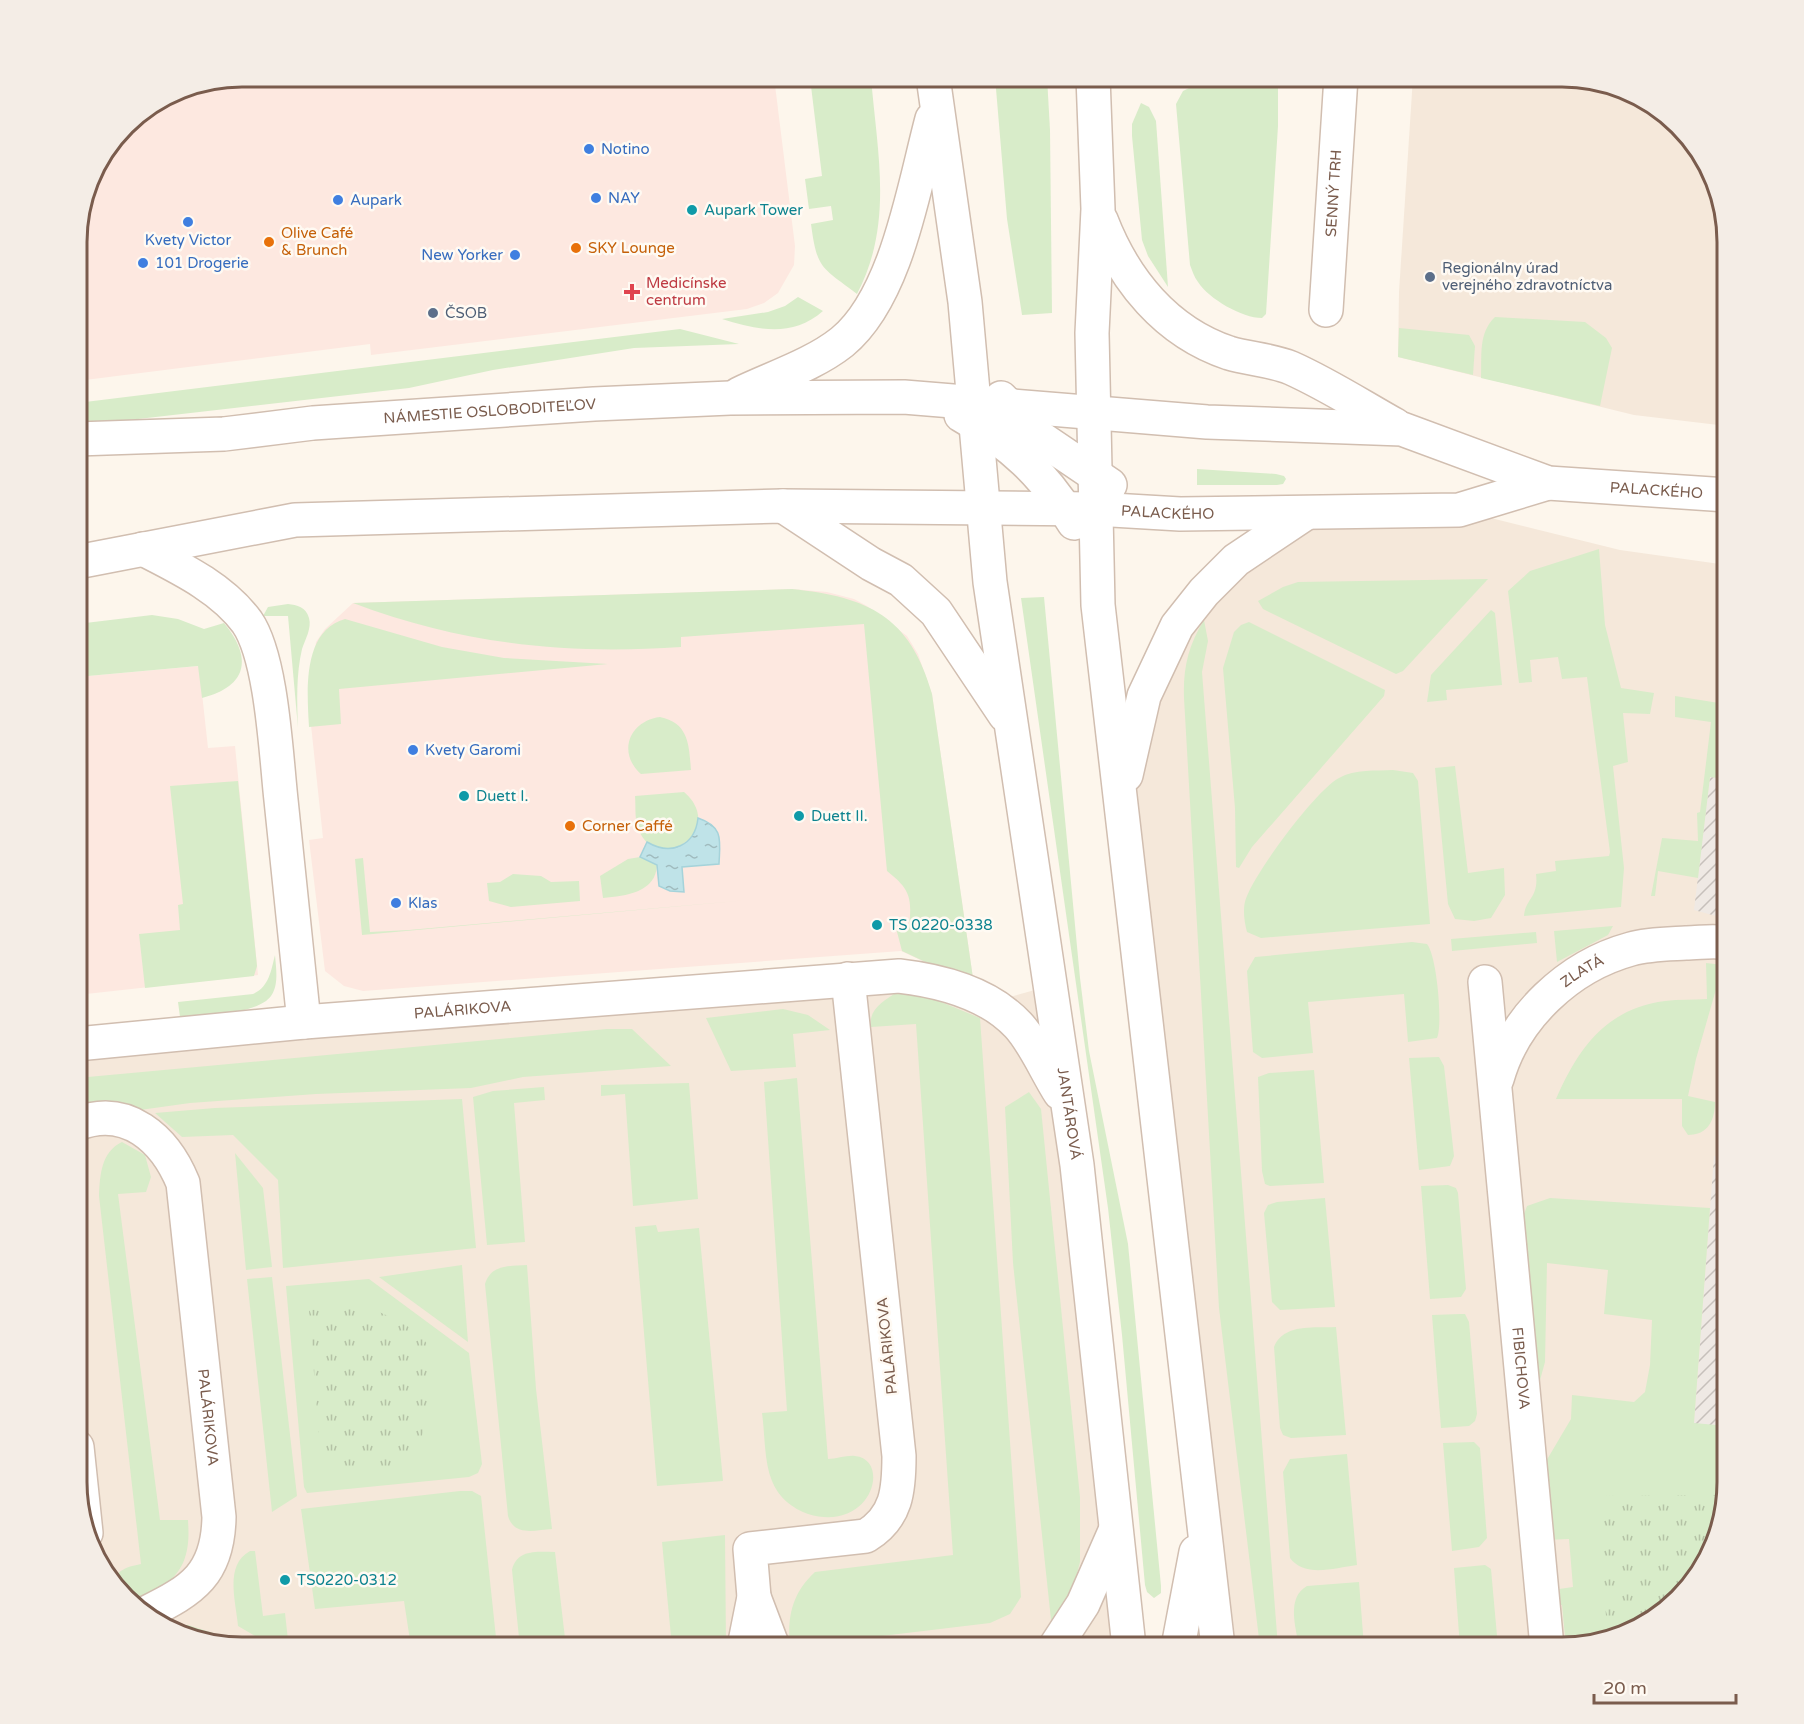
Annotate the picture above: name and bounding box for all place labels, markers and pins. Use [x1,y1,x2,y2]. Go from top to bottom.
place label: Notino [601,140,650,158]
marker: Notino [582,142,596,156]
place label: NAY [608,189,640,207]
place label: Aupark [350,191,402,209]
marker: NAY [589,191,603,205]
marker: Aupark [331,193,345,207]
place label: Aupark Tower [704,201,803,219]
marker: Aupark Tower [685,203,699,217]
marker: Kvety Victor [181,215,195,229]
place label: Olive Café & Brunch [281,224,353,259]
place label: Kvety Victor [145,231,231,249]
marker: Olive Café & Brunch [262,235,276,249]
place label: SKY Lounge [588,239,675,257]
marker: SKY Lounge [569,241,583,255]
place label: New Yorker [421,246,503,264]
marker: New Yorker [508,248,522,262]
place label: 101 Drogerie [155,254,249,272]
marker: 101 Drogerie [136,256,150,270]
place label: Regionálny úrad verejného zdravotníctva [1442,259,1612,294]
marker: Regionálny úrad verejného zdravotníctva [1423,270,1437,284]
place label: Medicínske centrum [646,274,727,309]
marker: Medicínske centrum [623,283,641,301]
place label: ČSOB [445,304,487,322]
marker: ČSOB [426,306,440,320]
place label: Kvety Garomi [425,741,521,759]
marker: Kvety Garomi [406,743,420,757]
place label: Duett I. [476,787,528,805]
marker: Duett I. [457,789,471,803]
place label: Duett II. [811,807,868,825]
marker: Duett II. [792,809,806,823]
place label: Corner Caffé [582,817,673,835]
marker: Corner Caffé [563,819,577,833]
place label: Klas [408,894,437,912]
marker: Klas [389,896,403,910]
place label: TS 0220-0338 [889,916,993,934]
marker: TS 0220-0338 [870,918,884,932]
place label: TS0220-0312 [297,1571,397,1589]
marker: TS0220-0312 [278,1573,292,1587]

